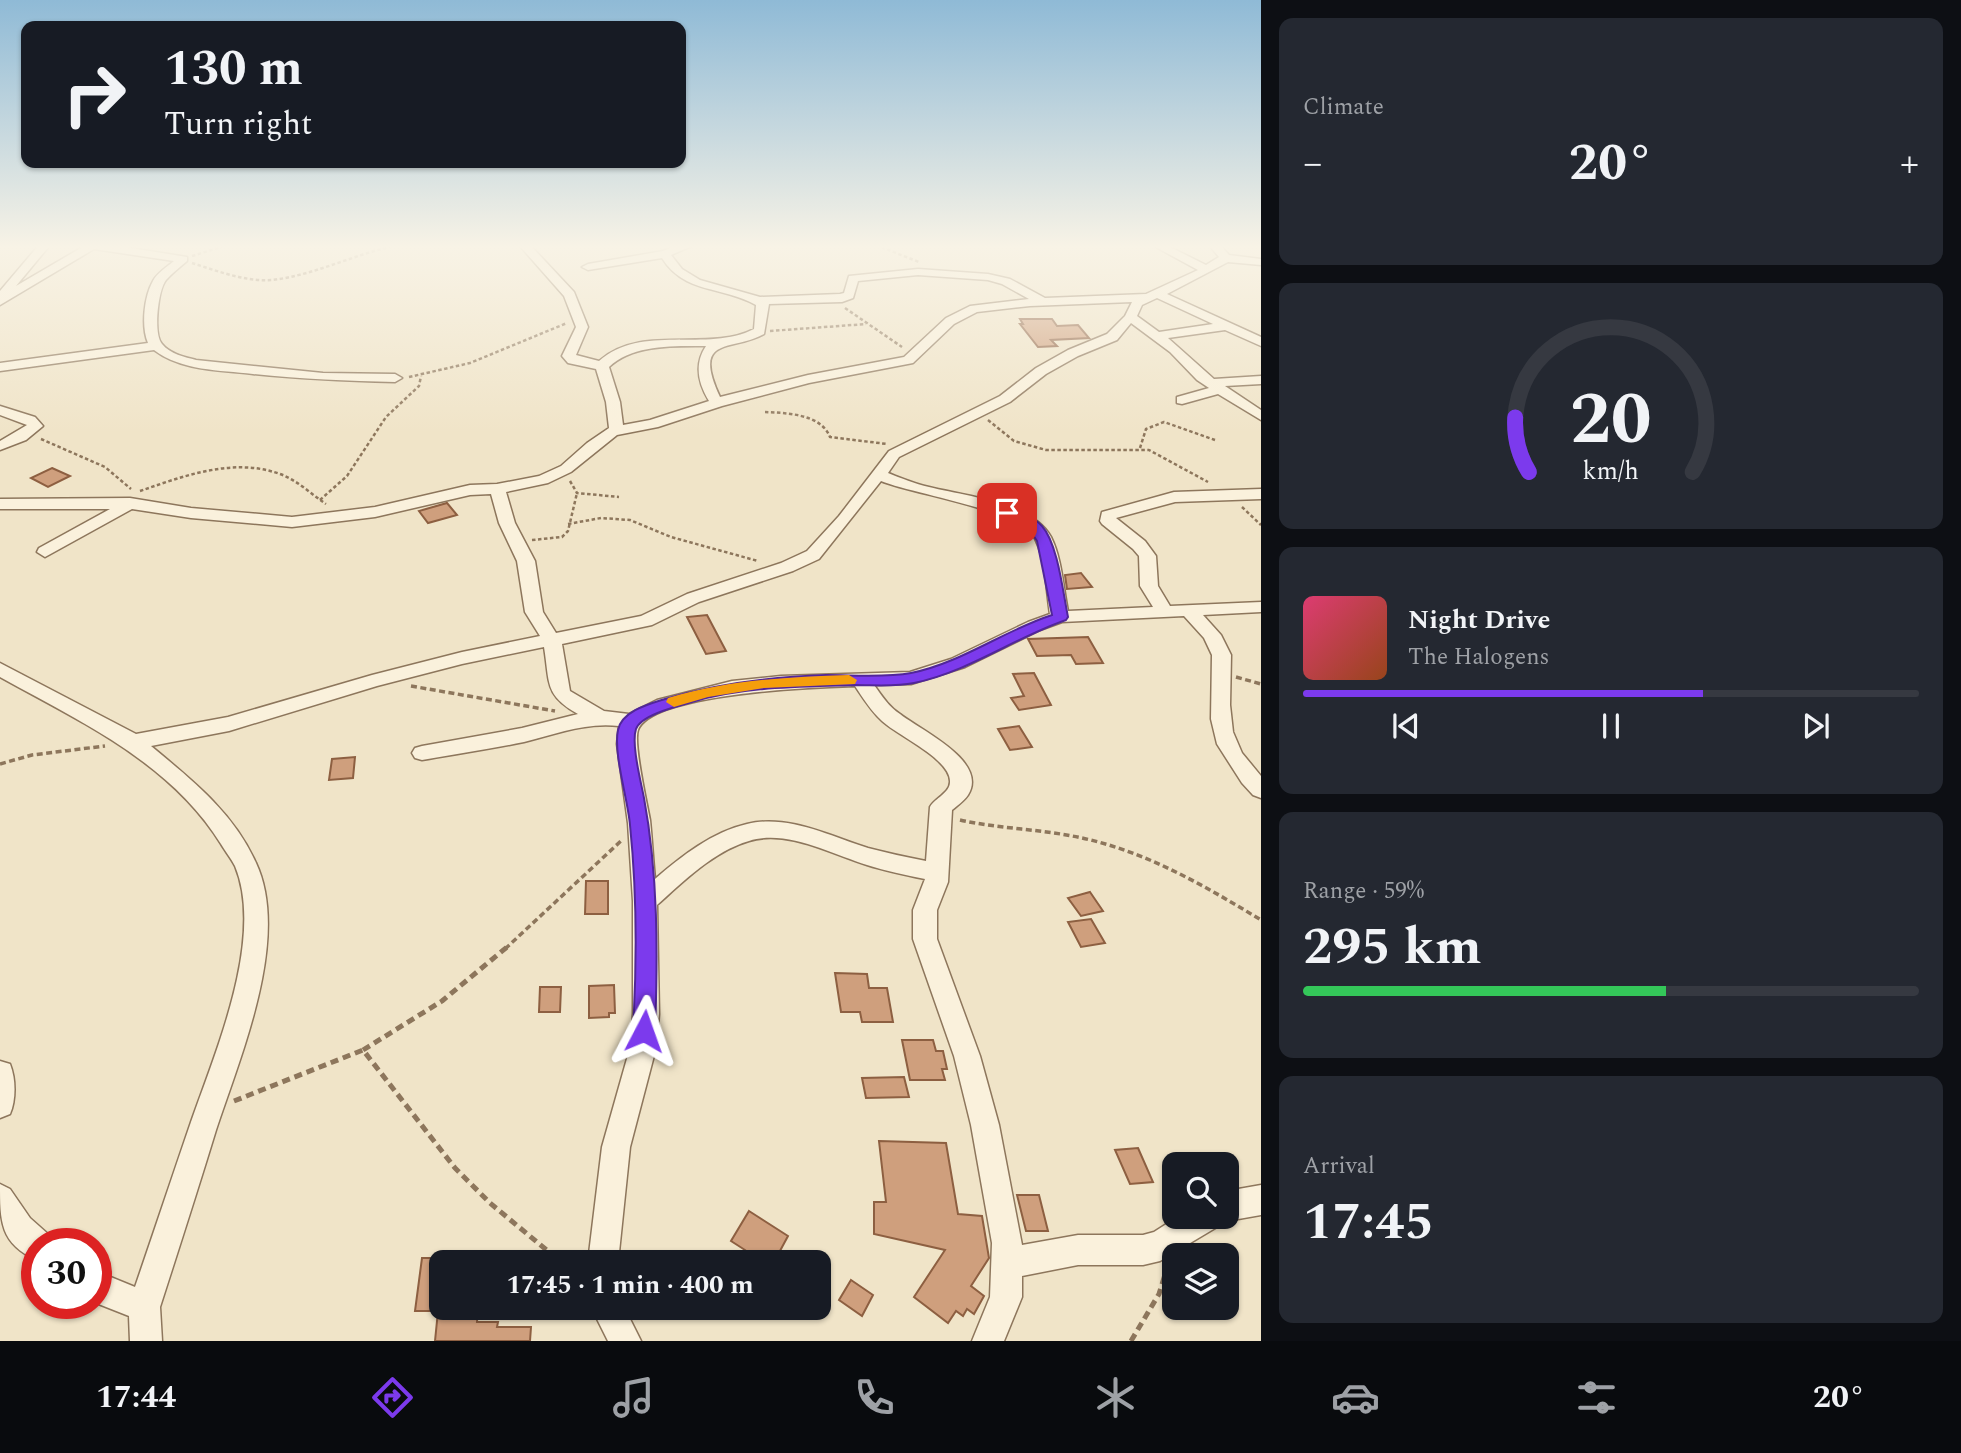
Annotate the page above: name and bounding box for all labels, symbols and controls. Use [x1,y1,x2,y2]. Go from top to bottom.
text: 130 m [164,32,303,107]
icon: right [49,49,140,140]
text: Climate [1303,90,1384,125]
text: Turn right [164,100,312,149]
text: 20° [1569,124,1653,203]
text: − [1303,135,1322,193]
text: + [1900,135,1919,193]
text: 20 [1570,365,1652,476]
text: km/h [1583,453,1639,491]
pin [977,483,1037,543]
icon: arrive [988,494,1026,532]
text: Night Drive [1408,600,1550,640]
text: The Halogens [1408,640,1550,675]
icon: previous [1387,707,1425,745]
icon: pause [1592,707,1630,745]
icon: next [1797,707,1835,745]
text: Range · 59% [1303,874,1424,909]
text: 295 km [1303,908,1482,987]
position arrow [607,994,681,1068]
text: Arrival [1303,1149,1375,1184]
map controls [1162,1152,1239,1320]
button: search [1162,1152,1239,1229]
text: 17:45 [1303,1183,1434,1262]
speed limit sign: 30 [21,1228,112,1319]
button: layers [1162,1243,1239,1320]
text: 17:45 · 1 min · 400 m [506,1265,754,1305]
text: 17:44 [96,1373,176,1422]
icon: directions [368,1373,417,1422]
icon: music [609,1373,658,1422]
icon: phone [850,1373,899,1422]
icon: climate [1091,1373,1140,1422]
icon: car [1331,1373,1380,1422]
icon: filters [1572,1373,1621,1422]
text: 20° [1813,1373,1865,1422]

